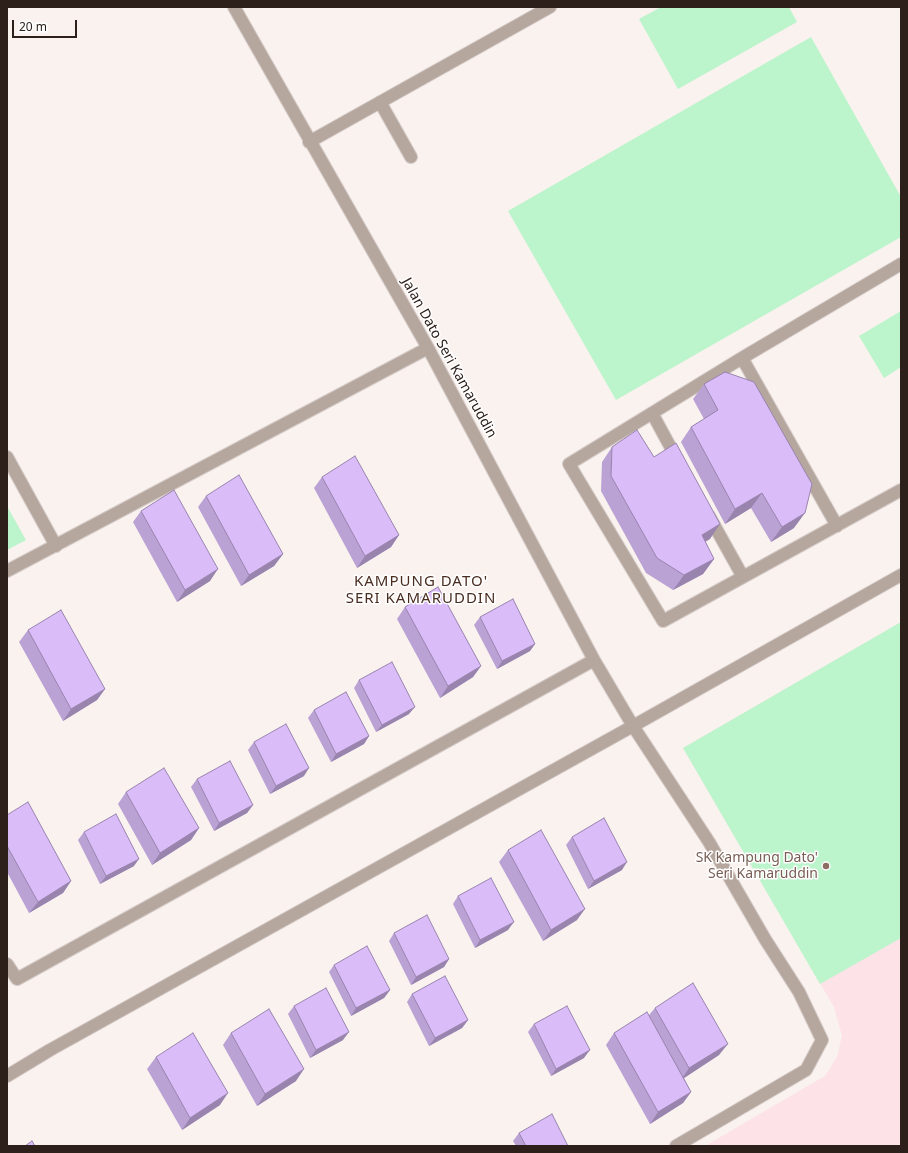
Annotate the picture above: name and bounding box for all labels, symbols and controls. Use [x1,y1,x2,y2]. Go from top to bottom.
scale bar [14,12,79,38]
text: 20 m [19,18,47,35]
street label: Jalan Dato Seri Kamaruddin [398,275,500,441]
district label: KAMPUNG DATO' SERI KAMARUDDIN [346,573,496,608]
place label: SK Kampung Dato' Seri Kamaruddin [696,850,818,882]
marker: SK Kampung Dato' Seri Kamaruddin [821,861,831,871]

